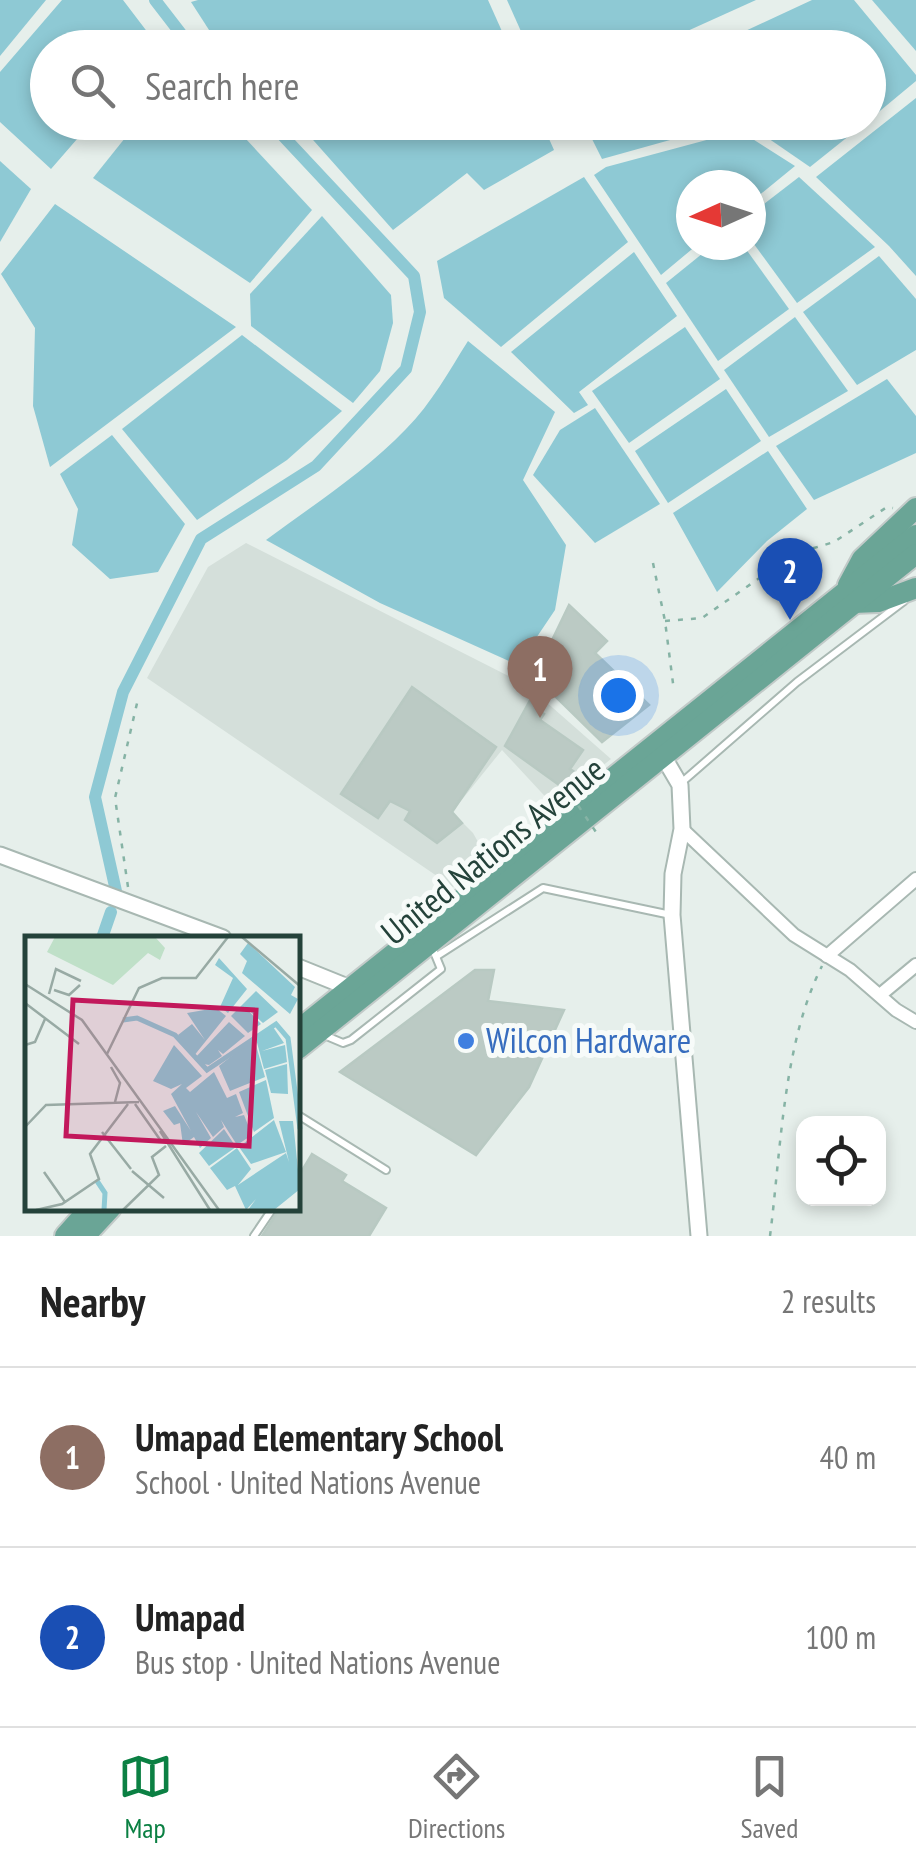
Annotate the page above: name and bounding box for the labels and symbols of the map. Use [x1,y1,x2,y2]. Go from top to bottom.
north arrow [676,170,766,260]
pin: 2 [758,538,822,620]
pin: 1 [508,636,572,718]
your location [593,670,644,721]
street label: United Nations Avenue [371,746,614,955]
inset map [25,936,300,1211]
place label: Wilcon Hardware [486,1017,691,1063]
marker: Wilcon Hardware [455,1030,477,1052]

